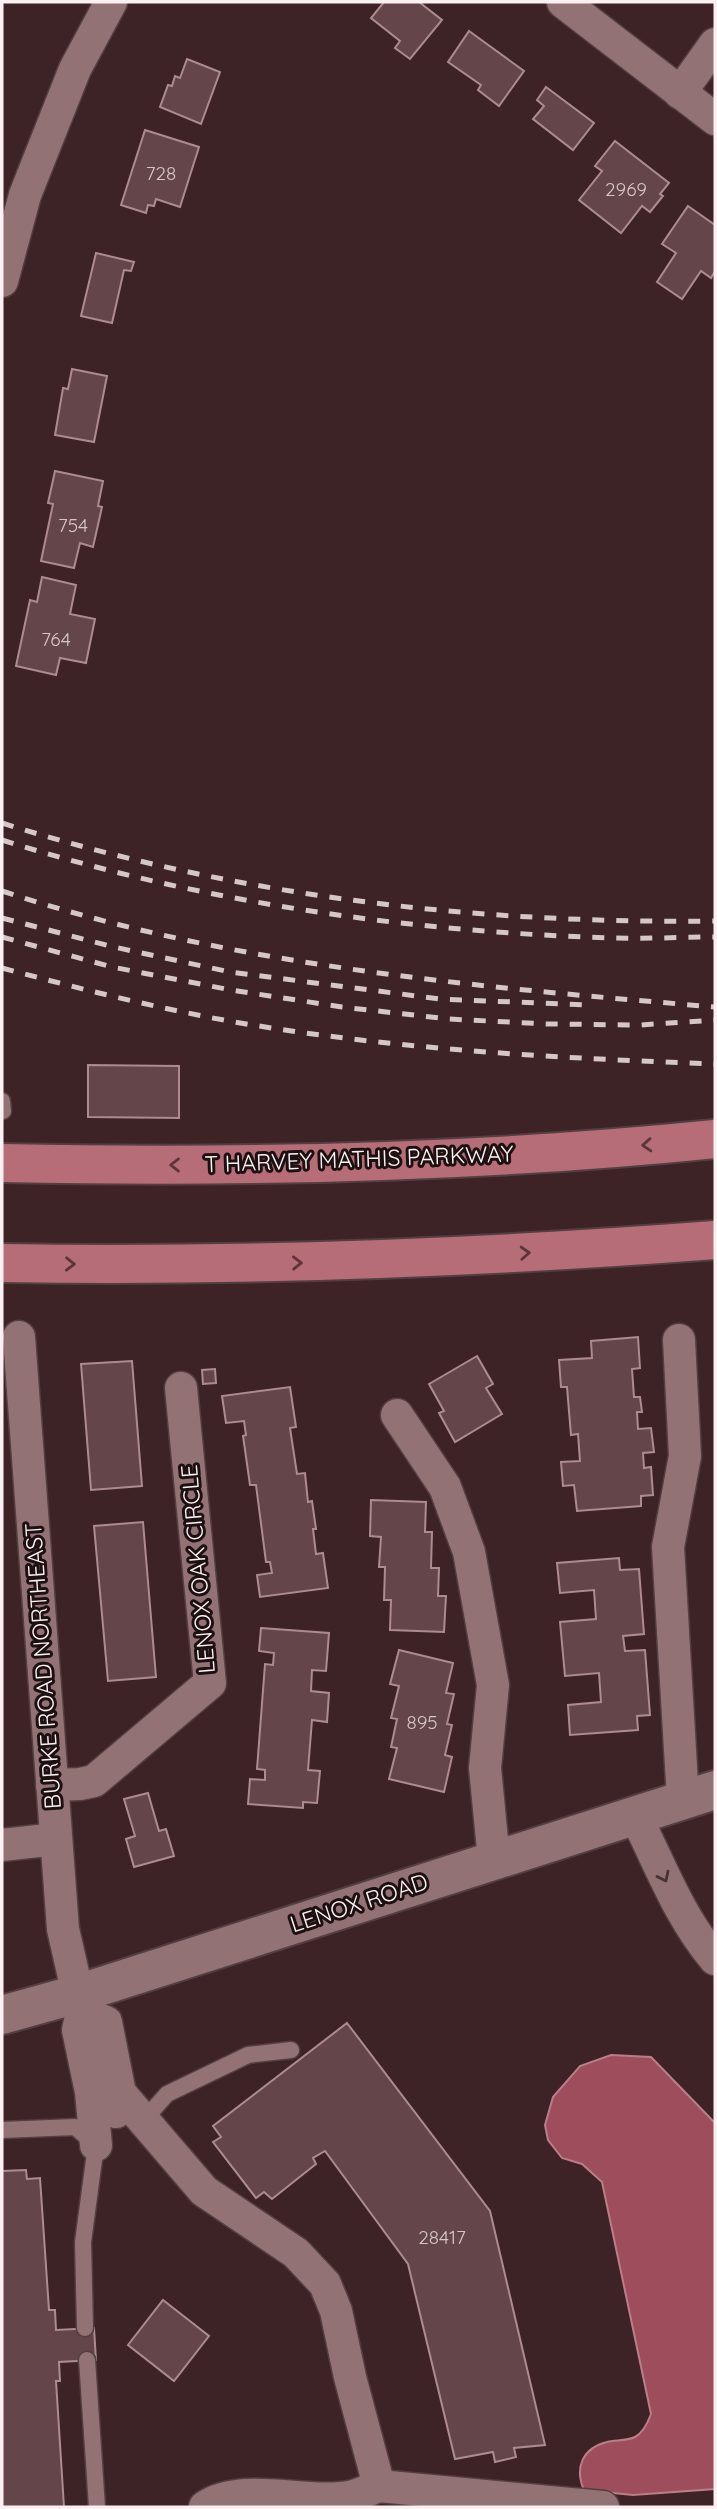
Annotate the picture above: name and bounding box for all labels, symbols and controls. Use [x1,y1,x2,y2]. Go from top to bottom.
house number: 728 [146,161,176,185]
house number: 2969 [605,177,647,201]
house number: 754 [58,513,88,537]
house number: 764 [41,627,71,651]
one-way arrow [641,1137,652,1152]
street label: T HARVEY MATHIS PARKWAY [204,1139,514,1178]
one-way arrow [170,1157,180,1173]
one-way arrow [520,1246,531,1261]
one-way arrow [292,1255,303,1270]
one-way arrow [65,1257,76,1272]
street label: LENOX OAK CIRCLE [174,1463,221,1675]
street label: BURKE ROAD NORTHEAST [18,1522,67,1810]
house number: 895 [406,1710,438,1734]
street label: LENOX ROAD [286,1867,431,1938]
one-way arrow [656,1870,670,1882]
house number: 28417 [418,2225,466,2249]

